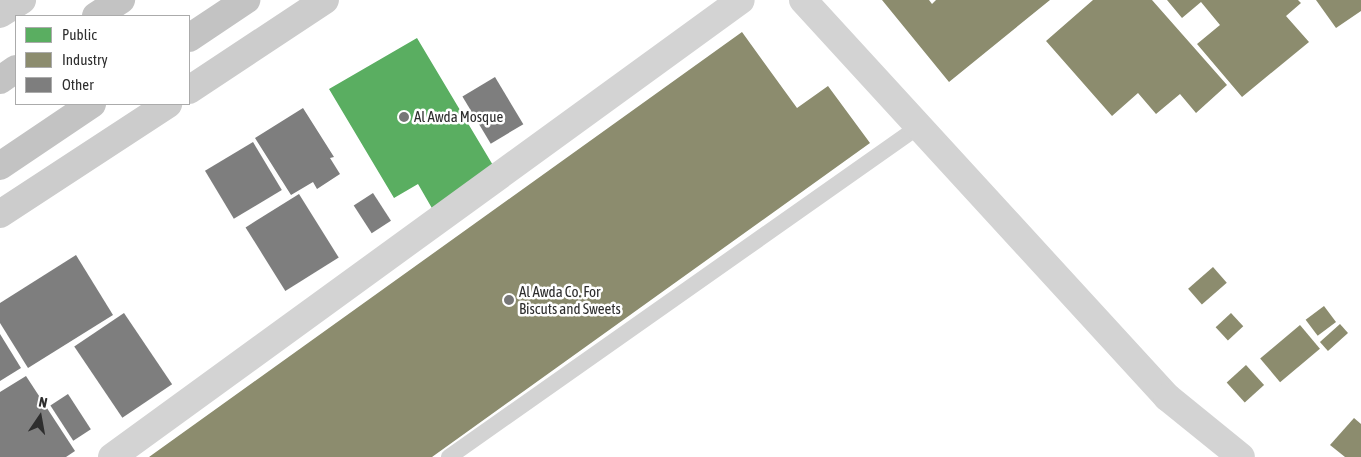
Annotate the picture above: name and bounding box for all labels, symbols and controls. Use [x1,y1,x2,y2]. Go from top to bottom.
legend [15,15,190,105]
text: Public [62,26,97,43]
text: Industry [62,51,108,68]
text: Other [62,76,94,93]
place label: Al Awda Mosque [414,108,503,126]
marker: Al Awda Mosque [398,111,410,123]
place label: Al Awda Co. For Biscuts and Sweets [519,282,621,317]
marker: Al Awda Co. For Biscuts and Sweets [503,294,515,306]
north arrow [15,392,65,442]
text: N [37,394,49,411]

